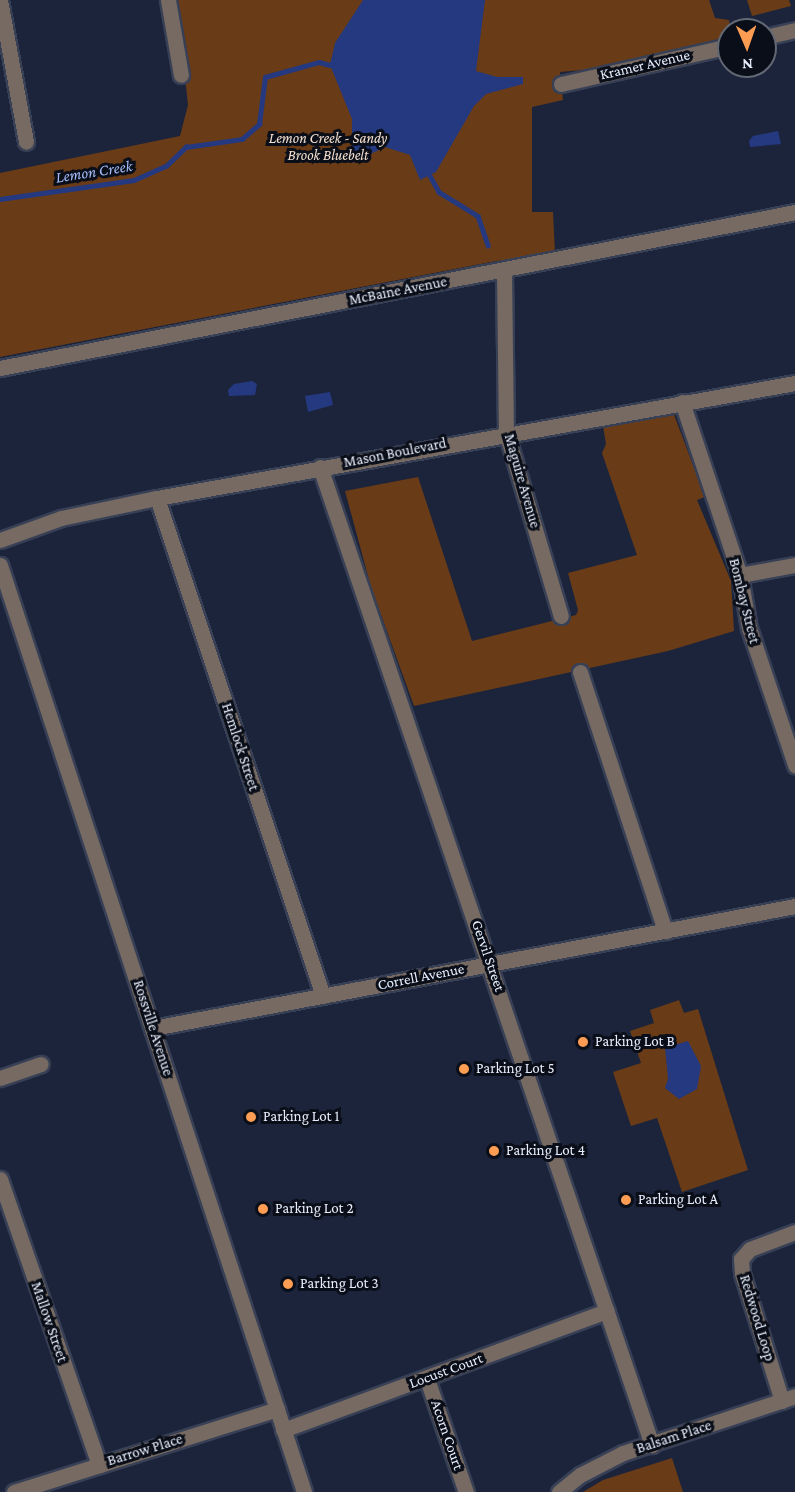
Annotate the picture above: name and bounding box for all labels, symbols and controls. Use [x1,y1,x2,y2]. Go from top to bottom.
north arrow [717,18,777,78]
street label: Kramer Avenue [598,46,692,84]
text: N [742,56,753,73]
park label: Lemon Creek - Sandy Brook Bluebelt [269,129,387,164]
water label: Lemon Creek [54,156,134,188]
street label: McBaine Avenue [348,273,448,309]
street label: Maguire Avenue [500,432,544,530]
street label: Mason Boulevard [342,434,448,472]
street label: Bombay Street [725,557,763,645]
street label: Hemlock Street [217,701,263,793]
street label: Gervil Street [467,918,509,994]
street label: Correll Avenue [376,960,466,994]
street label: Rossville Avenue [129,978,177,1078]
place label: Parking Lot B [595,1033,675,1051]
marker: Parking Lot B [576,1035,590,1049]
place label: Parking Lot 5 [476,1060,554,1078]
marker: Parking Lot 5 [457,1062,471,1076]
place label: Parking Lot 1 [263,1108,339,1126]
marker: Parking Lot 1 [244,1110,258,1124]
place label: Parking Lot 4 [506,1142,585,1160]
marker: Parking Lot 4 [487,1144,501,1158]
place label: Parking Lot A [638,1191,718,1209]
marker: Parking Lot A [619,1193,633,1207]
place label: Parking Lot 2 [275,1200,354,1218]
marker: Parking Lot 2 [256,1202,270,1216]
street label: Redwood Loop [735,1273,779,1363]
place label: Parking Lot 3 [300,1275,379,1293]
marker: Parking Lot 3 [281,1277,295,1291]
street label: Mallow Street [27,1280,71,1364]
street label: Locust Court [407,1349,485,1393]
street label: Acorn Court [427,1398,467,1472]
street label: Balsam Place [634,1416,714,1458]
street label: Barrow Place [105,1430,185,1470]

